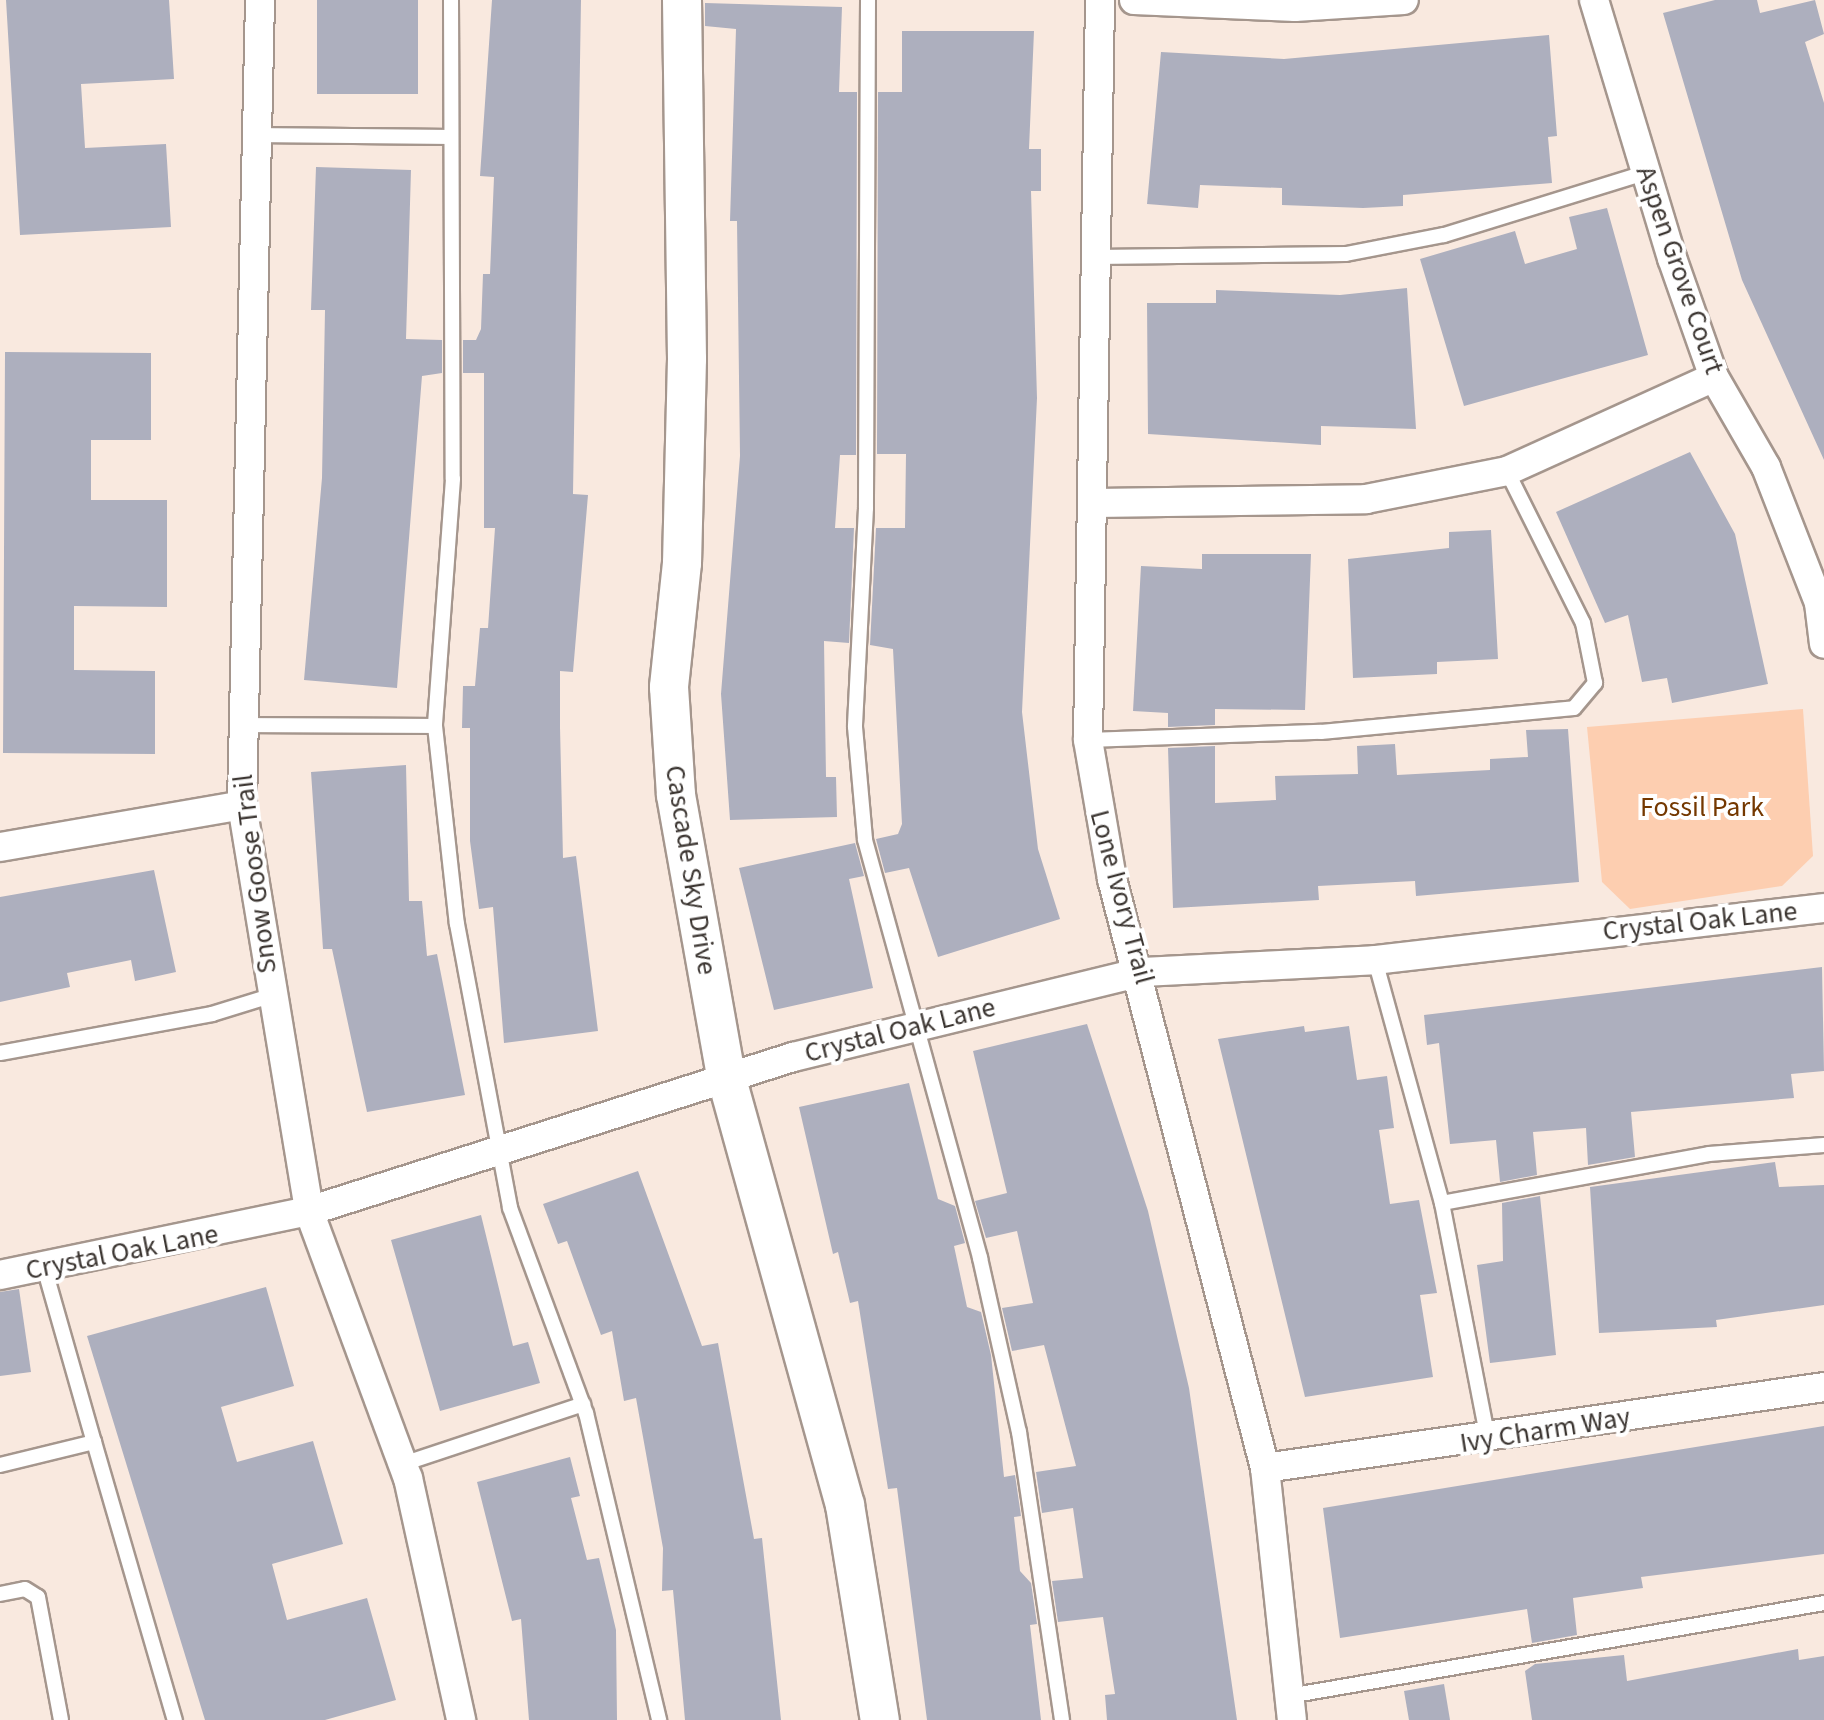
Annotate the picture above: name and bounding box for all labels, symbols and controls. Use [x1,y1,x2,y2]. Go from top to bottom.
street label: Aspen Grove Court [1629,162,1731,378]
street label: Cascade Sky Drive [658,763,724,977]
street label: Snow Goose Trail [226,772,284,976]
park label: Fossil Park [1640,790,1764,824]
street label: Lone Ivory Trail [1083,806,1161,988]
street label: Crystal Oak Lane [1601,894,1799,948]
street label: Crystal Oak Lane [801,990,999,1070]
street label: Crystal Oak Lane [23,1217,221,1287]
street label: Ivy Charm Way [1458,1400,1632,1460]

